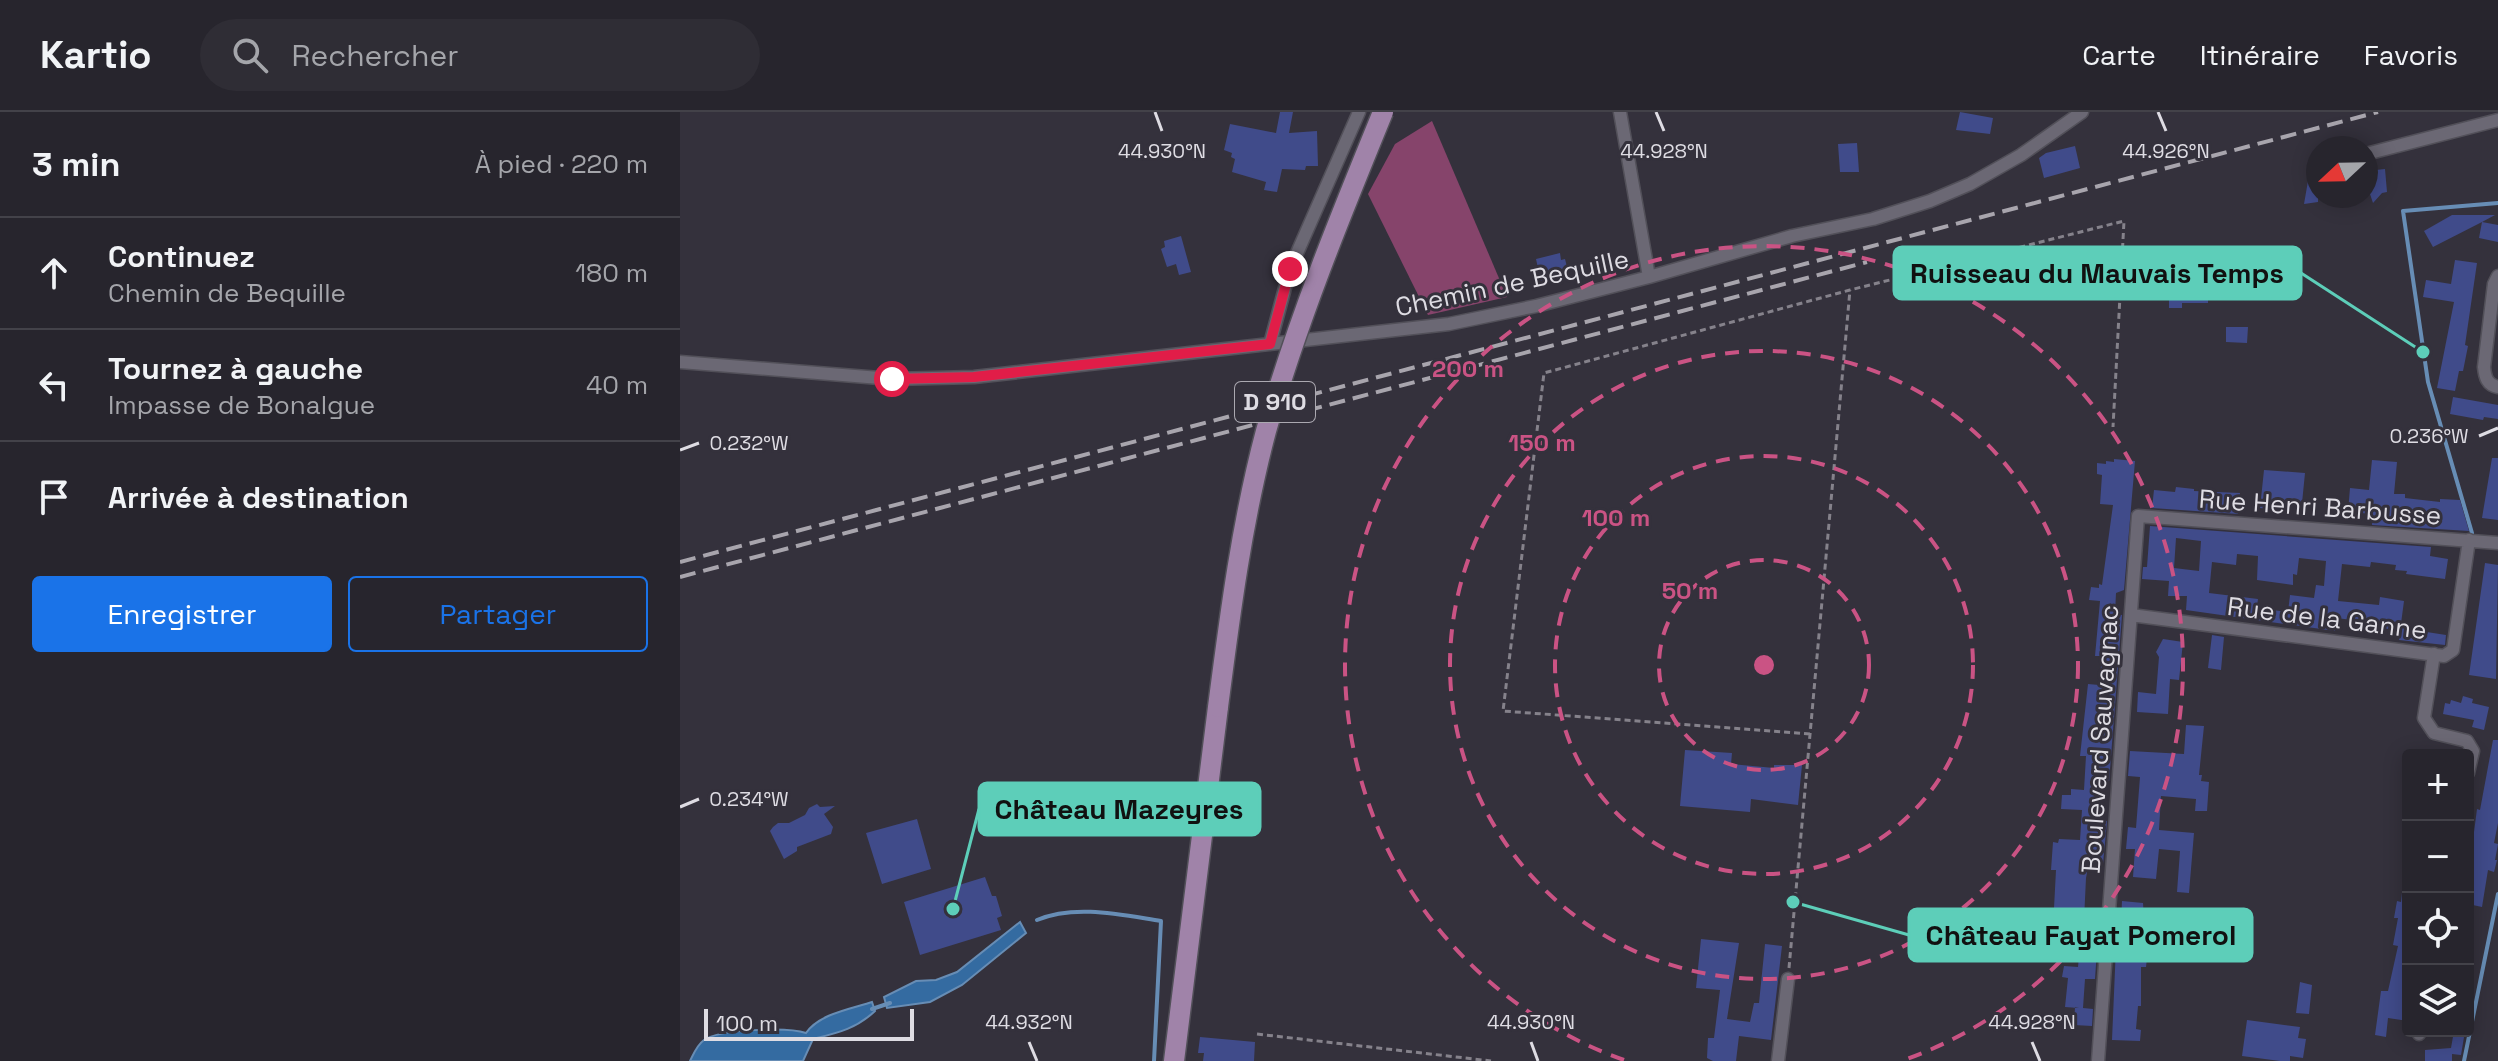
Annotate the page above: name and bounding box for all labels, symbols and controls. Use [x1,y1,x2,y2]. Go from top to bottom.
search box [200,19,760,91]
text: Kartio [40,31,152,79]
icon: search [228,33,272,77]
text: Rechercher [292,36,458,75]
text: Carte [2082,37,2156,73]
text: Itinéraire [2200,37,2320,73]
text: Favoris [2364,37,2458,73]
north arrow [2306,136,2378,208]
text: 44.930°N [1118,138,1206,164]
text: 44.928°N [1620,138,1708,164]
text: 44.926°N [2122,138,2210,164]
text: 3 min [32,143,120,186]
text: À pied · 220 m [475,147,648,181]
text: Continuez [108,237,255,276]
street label: Chemin de Bequille [1392,242,1632,324]
callout: Ruisseau du Mauvais Temps [1894,247,2301,299]
icon: ahead [32,251,76,295]
route end [1272,251,1308,287]
text: Ruisseau du Mauvais Temps [1910,255,2284,291]
text: 180 m [575,256,648,290]
text: Chemin de Bequille [108,276,346,310]
text: Tournez à gauche [108,349,363,388]
text: 200 m [1432,353,1504,384]
route start [874,361,910,397]
icon: left [32,363,76,407]
text: 40 m [586,368,648,402]
road number: D 910 [1235,382,1315,422]
text: Impasse de Bonalgue [108,388,375,422]
text: 0.236°W [2390,423,2469,449]
text: 150 m [1508,427,1576,458]
text: 0.232°W [710,430,788,456]
icon: arrive [32,475,76,519]
text: Arrivée à destination [108,478,409,517]
street label: Rue Henri Barbusse [2198,482,2442,532]
text: 100 m [1582,502,1650,533]
text: 50 m [1662,575,1718,606]
button: Enregistrer [32,576,332,652]
button: Partager [348,576,648,652]
street label: Rue de la Ganne [2225,589,2429,647]
street label: Boulevard Sauvagnac [2074,604,2126,874]
centre of rings [1750,651,1778,679]
map controls [2402,749,2474,1037]
button: + [2402,749,2474,821]
callout: Château Mazeyres [979,783,1260,835]
text: 0.234°W [709,786,789,812]
text: Château Mazeyres [994,791,1244,827]
button: − [2402,821,2474,893]
button: locate [2402,893,2474,965]
callout: Château Fayat Pomerol [1909,909,2252,961]
text: Château Fayat Pomerol [1926,917,2236,953]
button: layers [2402,965,2474,1037]
scale bar [704,1005,914,1041]
text: 100 m [716,1009,778,1037]
text: 44.932°N [985,1009,1073,1035]
text: 44.930°N [1487,1009,1575,1035]
text: 44.928°N [1988,1009,2076,1035]

